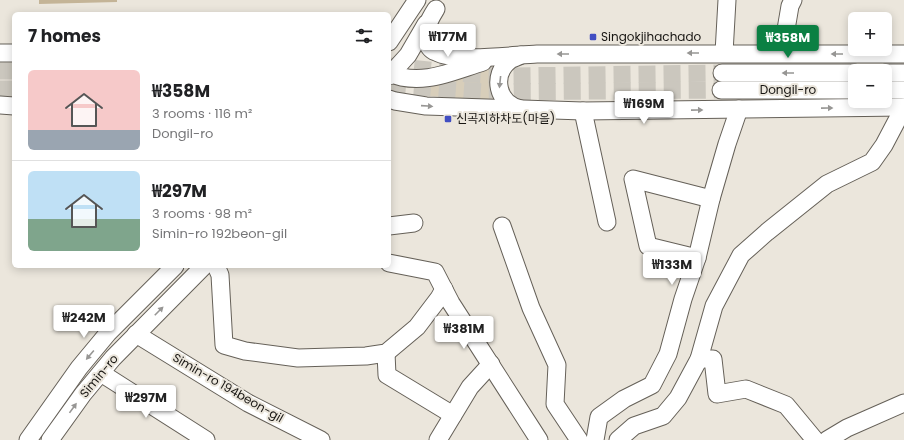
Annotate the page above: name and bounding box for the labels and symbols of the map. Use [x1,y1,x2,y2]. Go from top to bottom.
pin: ₩177M [420,24,476,58]
pin: ₩358M [760,25,816,59]
place label: Singokjihachado [601,28,702,45]
marker: Singokjihachado [588,32,598,42]
one-way arrow [686,50,699,56]
one-way arrow [831,50,843,57]
one-way arrow [556,51,569,57]
one-way arrow [781,70,794,76]
one-way arrow [497,75,503,88]
street label: Dongil-ro [760,81,817,98]
pin: ₩169M [616,91,672,125]
one-way arrow [421,102,433,109]
one-way arrow [821,105,834,111]
one-way arrow [691,107,704,113]
place label: 신곡지하차도(마을) [456,110,555,127]
marker: 신곡지하차도(마을) [443,114,453,124]
pin: ₩133M [644,252,700,286]
pin: ₩242M [56,305,112,339]
one-way arrow [154,307,164,316]
pin: ₩381M [436,316,492,350]
street label: Simin-ro 194beon-gil [170,349,287,426]
street label: Simin-ro [75,350,122,401]
one-way arrow [86,350,95,360]
pin: ₩297M [118,385,174,419]
one-way arrow [69,403,77,414]

